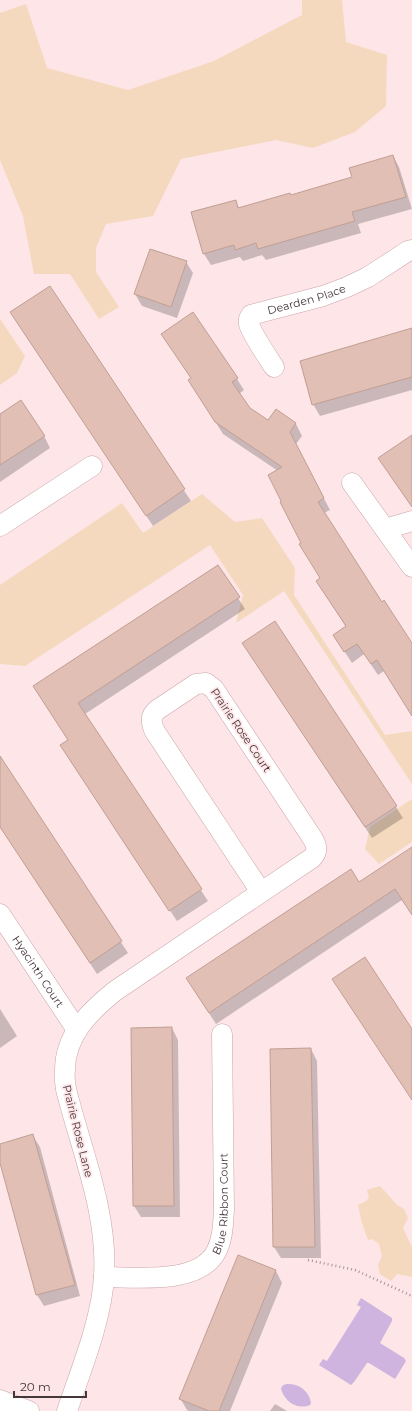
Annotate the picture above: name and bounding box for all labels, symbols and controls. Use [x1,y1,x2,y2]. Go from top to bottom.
street label: Dearden Place [266,281,348,317]
street label: Prairie Rose Court [208,685,275,775]
street label: Hyacinth Court [9,933,67,1011]
street label: Prairie Rose Lane [60,1083,96,1179]
street label: Blue Ribbon Court [209,1152,231,1257]
scale bar [14,1373,86,1399]
text: 20 m [20,1379,51,1394]

